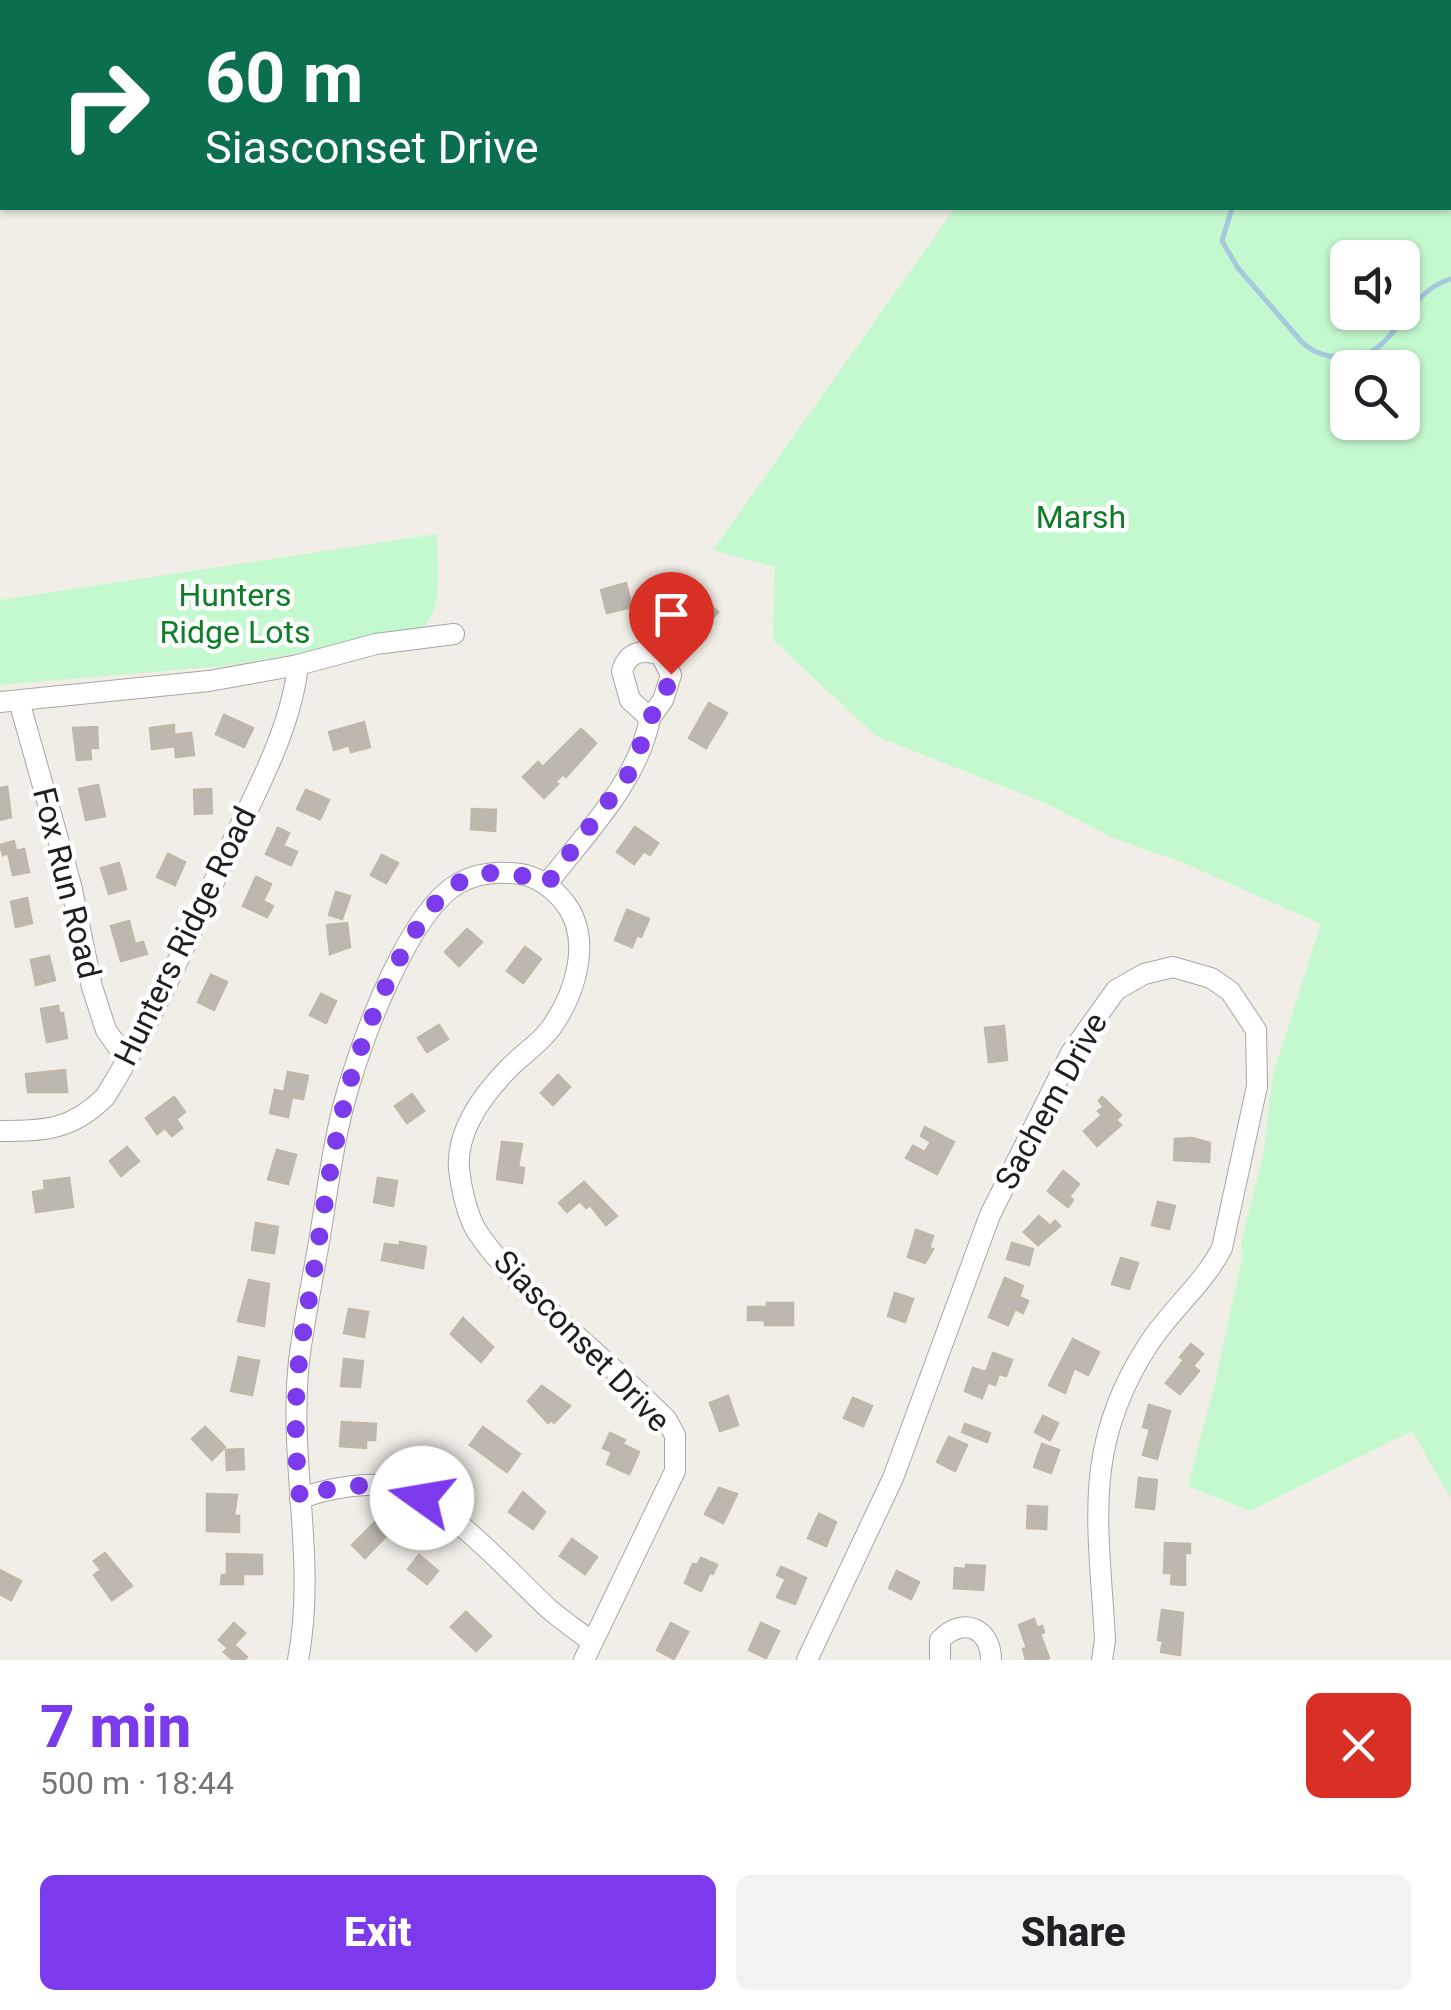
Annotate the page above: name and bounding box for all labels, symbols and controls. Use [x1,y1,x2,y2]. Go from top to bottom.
text: 60 m [205,37,363,119]
icon: right [40,40,170,170]
text: Siasconset Drive [205,121,539,174]
map controls [1330,240,1420,440]
button: sound [1330,240,1420,330]
button: search [1330,350,1420,440]
park label: Marsh [1036,498,1126,536]
pin [629,572,714,675]
park label: Hunters Ridge Lots [160,576,310,651]
icon: arrive [644,587,699,642]
street label: Fox Run Road [25,784,109,982]
street label: Hunters Ridge Road [106,801,264,1071]
street label: Sachem Drive [987,1006,1115,1196]
street label: Siasconset Drive [486,1243,678,1439]
position arrow [370,1446,474,1550]
text: 7 min [40,1691,191,1762]
button: close [1306,1693,1411,1798]
text: 500 m · 18:44 [40,1764,234,1802]
button: Exit [40,1875,716,1990]
button: Share [736,1875,1411,1990]

